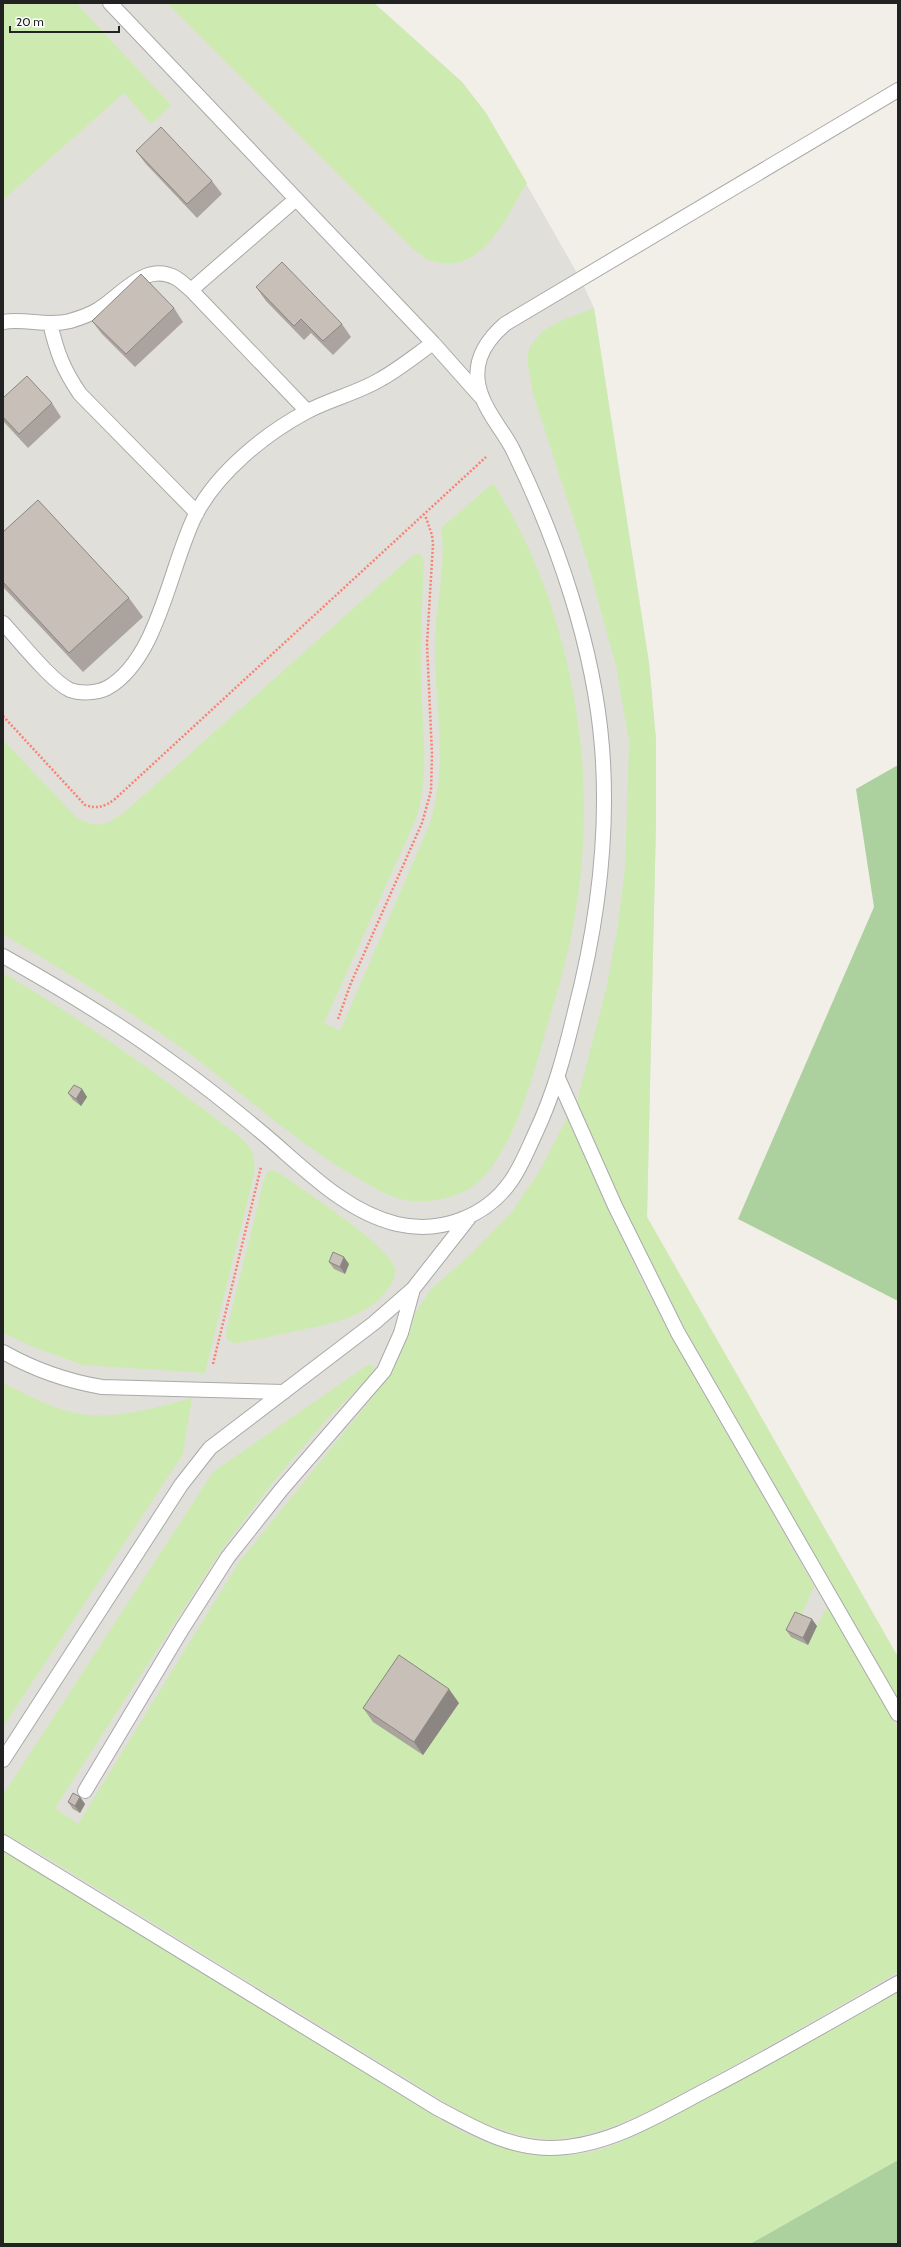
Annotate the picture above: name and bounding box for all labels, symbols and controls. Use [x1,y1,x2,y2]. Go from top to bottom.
scale bar [10,8,119,34]
text: 20 m [16,14,44,29]

